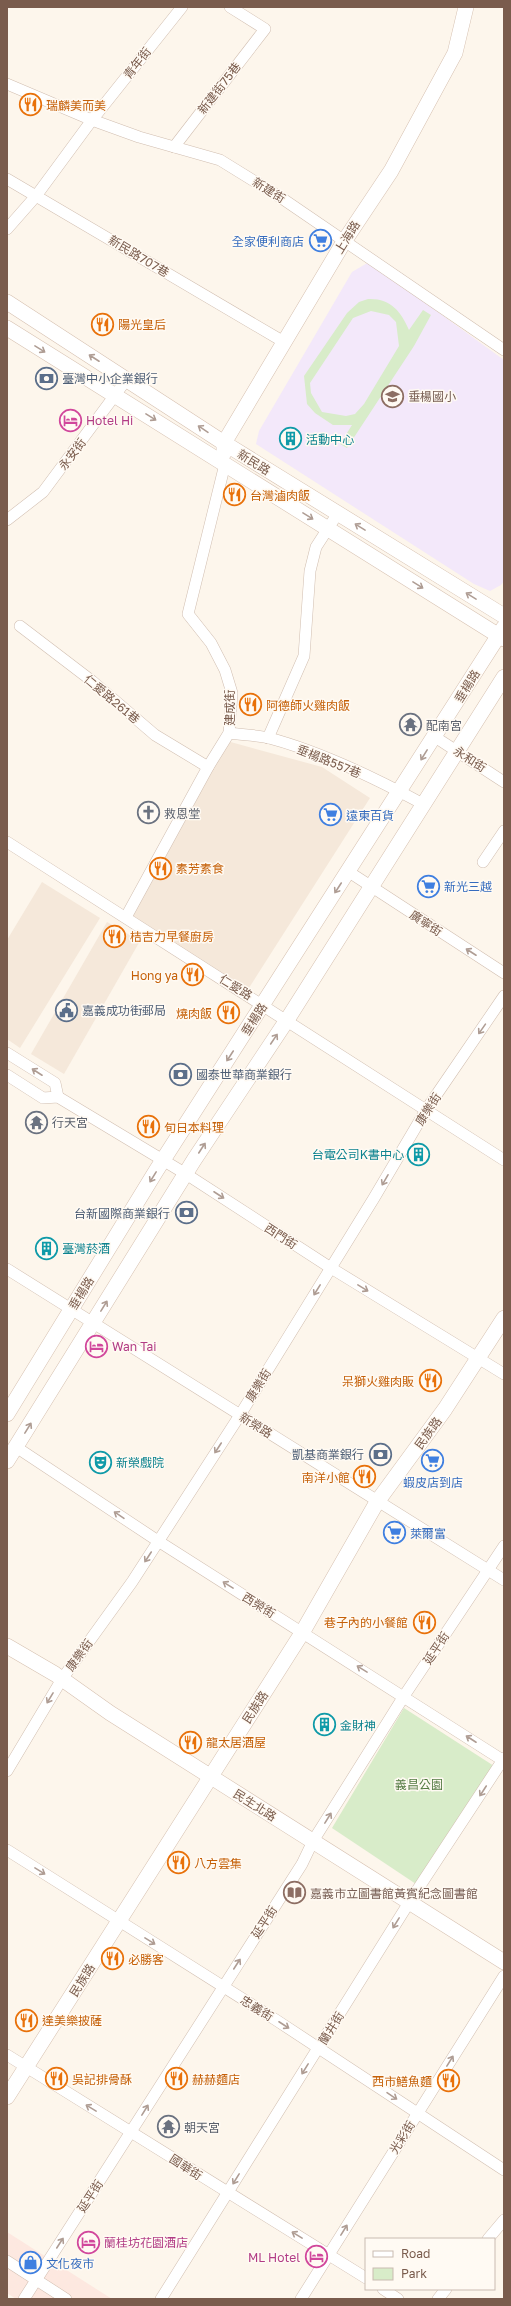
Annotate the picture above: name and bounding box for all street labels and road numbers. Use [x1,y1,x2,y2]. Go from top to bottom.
street label: 青年街 [120,44,154,82]
street label: 新建街75巷 [194,59,244,117]
street label: 新建街 [250,174,288,206]
street label: 上海路 [331,218,363,256]
street label: 新民路707巷 [106,232,172,280]
street label: 永安街 [55,435,89,473]
street label: 新民路 [235,446,273,478]
street label: 垂楊路 [451,667,483,705]
street label: 仁愛路261巷 [81,671,143,727]
street label: 建成街 [222,690,237,726]
street label: 垂楊路557巷 [295,741,363,781]
street label: 永和街 [451,743,489,775]
street label: 廣寧街 [407,907,445,939]
street label: 仁愛路 [217,971,255,1003]
street label: 垂楊路 [238,1000,270,1038]
street label: 康樂街 [412,1090,444,1128]
street label: 西門街 [262,1220,300,1252]
street label: 垂楊路 [65,1274,97,1312]
street label: 康樂街 [242,1366,274,1404]
street label: 新榮路 [237,1409,275,1441]
street label: 民族路 [411,1414,445,1452]
street label: 西榮街 [240,1589,278,1621]
street label: 延平街 [420,1629,452,1667]
street label: 康樂街 [62,1636,96,1674]
street label: 民族路 [239,1688,271,1726]
street label: 民生北路 [231,1786,279,1824]
street label: 延平街 [248,1903,280,1941]
street label: 民族路 [66,1961,98,1999]
street label: 忠義街 [238,1992,276,2024]
street label: 蘭井街 [315,2009,347,2047]
street label: 光彩街 [386,2118,418,2156]
street label: 國華街 [167,2151,205,2183]
street label: 延平街 [74,2177,106,2215]

